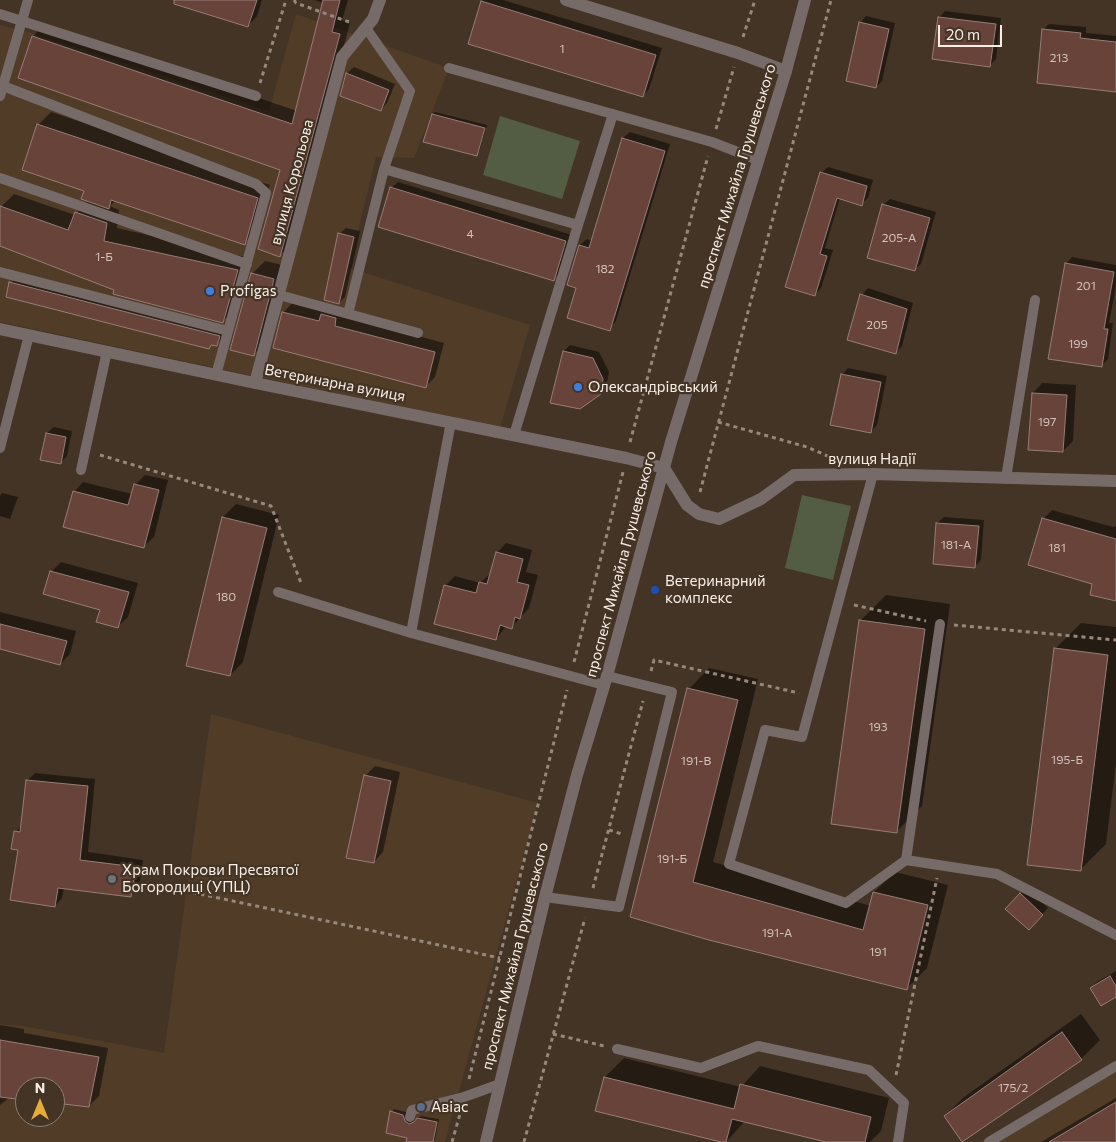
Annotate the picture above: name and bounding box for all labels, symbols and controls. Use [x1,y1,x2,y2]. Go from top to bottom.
scale bar [941,15,1005,47]
text: 20 m [946,25,980,43]
house number: 1 [559,42,565,56]
house number: 213 [1050,51,1068,65]
street label: проспект Михайла Грушевського [694,62,780,290]
street label: вулиця Корольова [267,117,317,247]
house number: 4 [466,227,474,241]
house number: 205-А [882,231,916,245]
house number: 1-Б [95,250,113,264]
house number: 182 [595,262,615,276]
house number: 201 [1076,279,1096,293]
place label: Profigas [220,282,276,300]
marker: Profigas [204,285,216,297]
house number: 205 [866,318,888,332]
house number: 199 [1068,337,1088,351]
street label: Ветеринарна вулиця [263,361,407,405]
place label: Олександрівський [588,378,718,396]
marker: Олександрівський [572,381,584,393]
house number: 197 [1038,415,1056,429]
street label: проспект Михайла Грушевського [582,449,660,679]
street label: вулиця Надії [828,450,916,468]
house number: 181-А [941,538,971,552]
house number: 181 [1048,541,1066,555]
place label: Ветеринарний комплекс [665,572,766,607]
marker: Ветеринарний комплекс [649,584,661,596]
house number: 180 [216,590,236,604]
house number: 193 [868,720,888,734]
house number: 195-Б [1051,753,1083,767]
house number: 191-В [681,754,711,768]
street label: проспект Михайла Грушевського [478,840,552,1072]
house number: 191-Б [657,852,687,866]
place label: Храм Покрови Пресвятої Богородиці (УПЦ) [122,861,299,896]
marker: Храм Покрови Пресвятої Богородиці (УПЦ) [106,873,118,885]
house number: 191-А [762,926,792,940]
house number: 191 [869,945,887,959]
north arrow [15,1077,65,1127]
text: N [35,1079,45,1096]
house number: 175/2 [998,1081,1028,1095]
place label: Авіас [431,1098,468,1116]
marker: Авіас [415,1101,427,1113]

